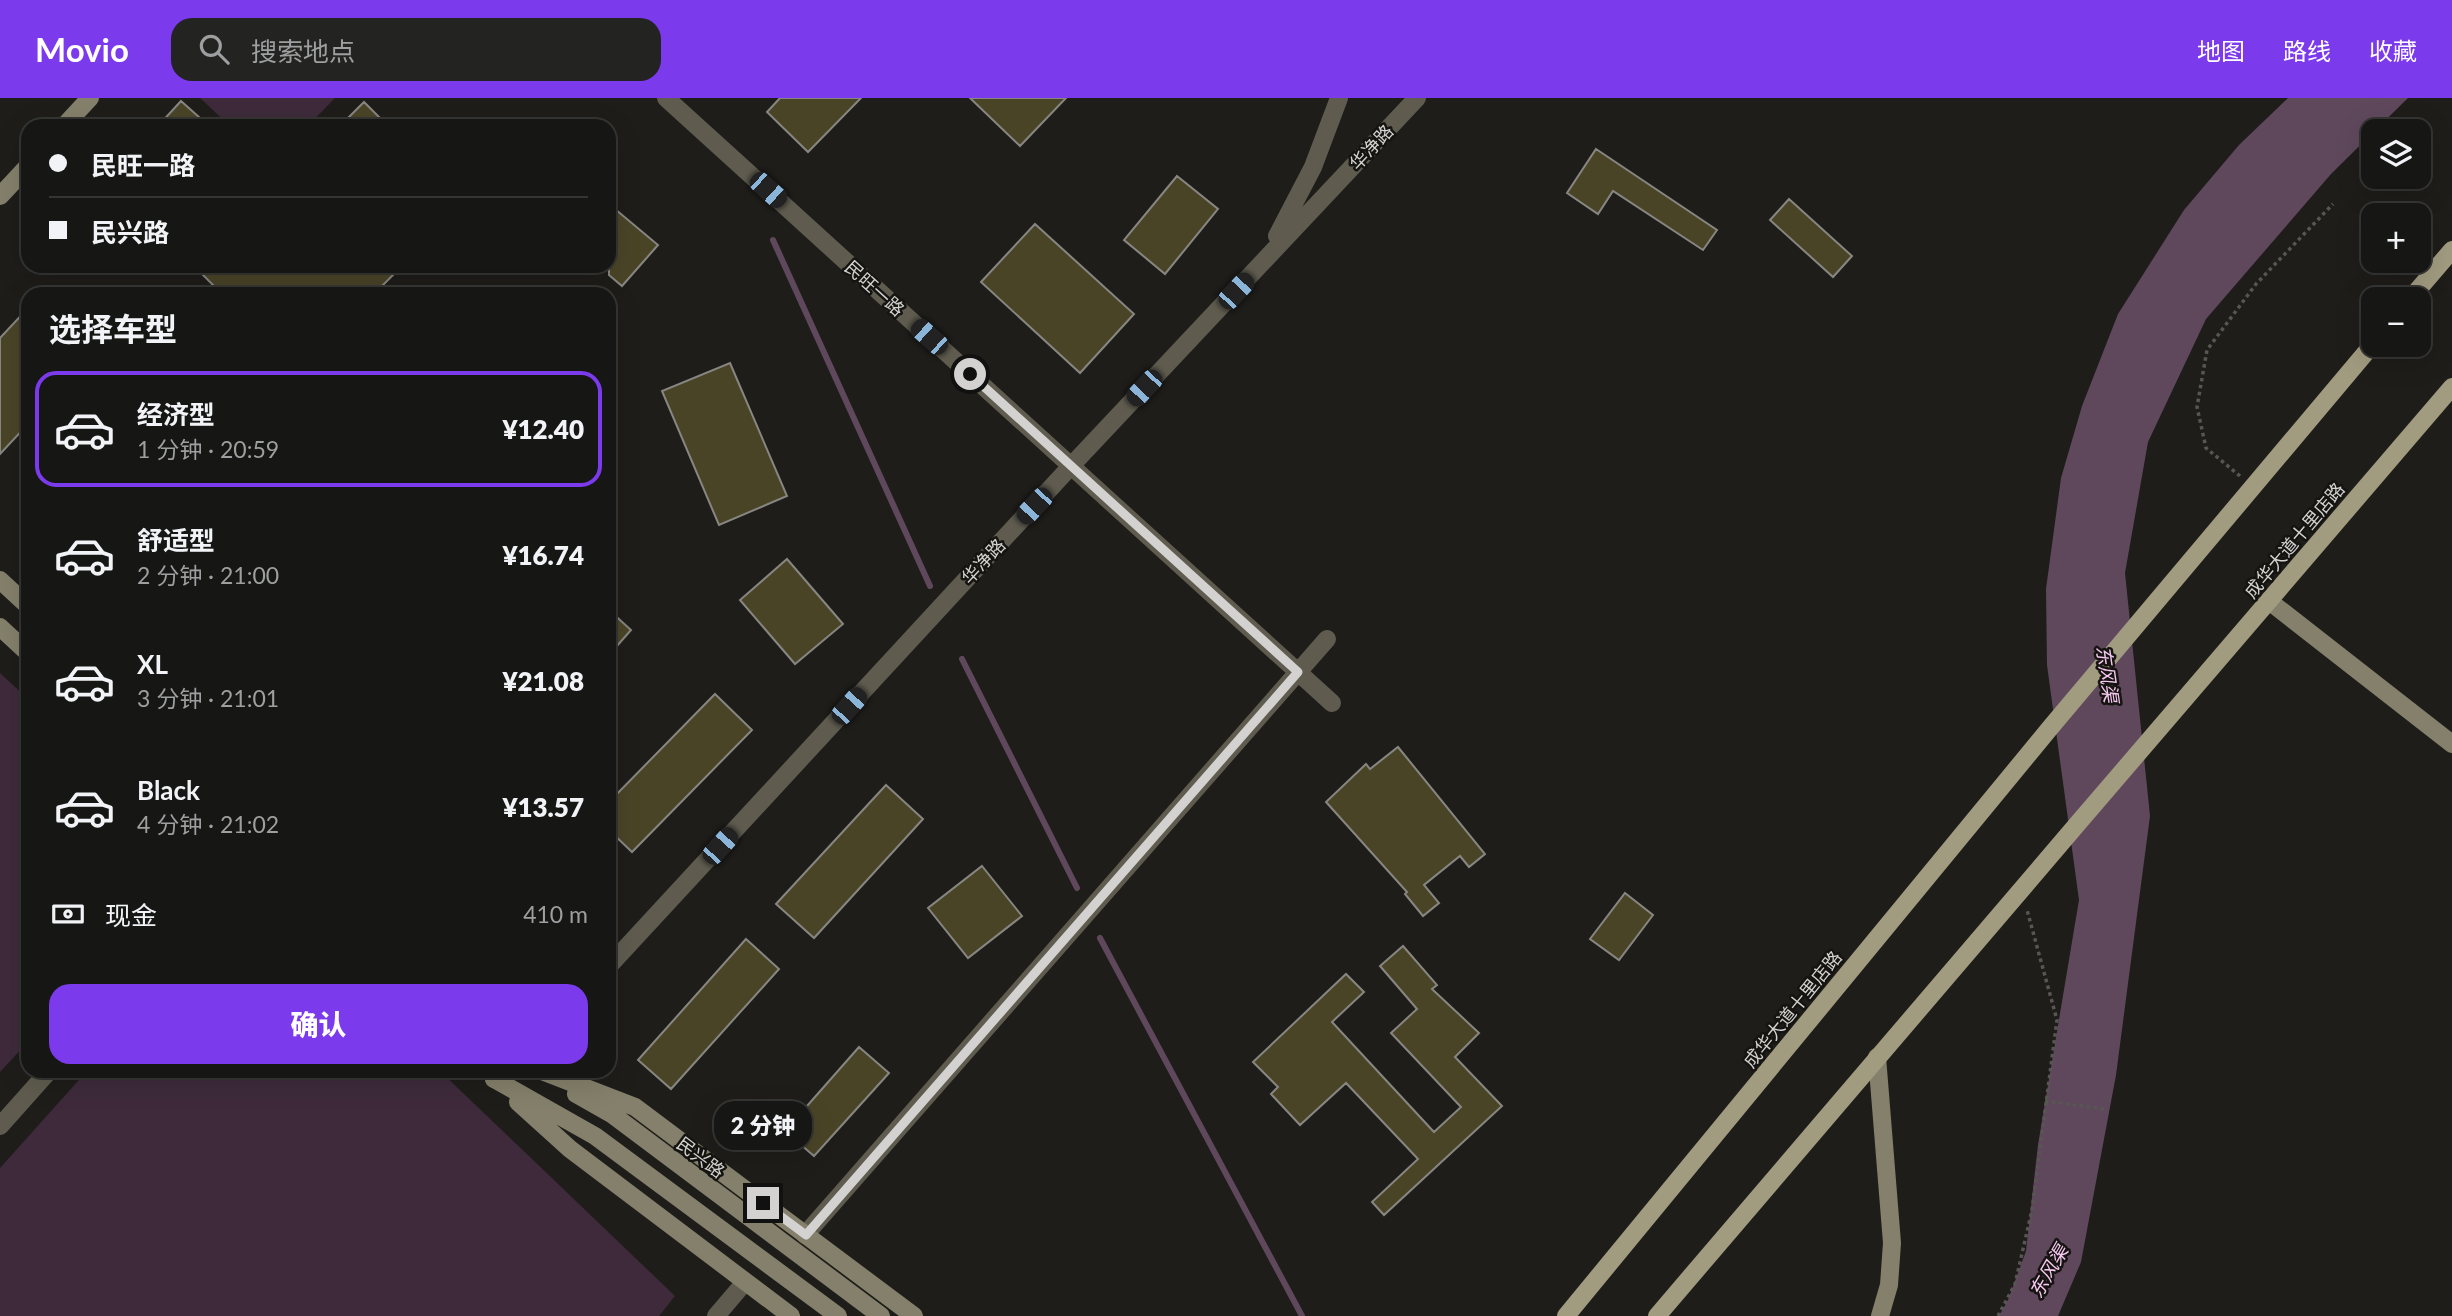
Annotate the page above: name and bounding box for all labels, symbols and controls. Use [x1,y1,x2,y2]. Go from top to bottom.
search box [171,18,661,81]
text: Movio [35,29,129,69]
icon: search [195,30,233,68]
text: 搜索地点 [251,35,355,67]
text: 地图 [2197,36,2245,65]
text: 路线 [2283,36,2331,65]
text: 收藏 [2369,36,2417,65]
map controls [2361,119,2431,357]
button: layers [2361,119,2431,189]
street label: 华净路 [1345,120,1397,174]
text: 民旺一路 [91,149,195,181]
car [746,168,791,212]
button: + [2361,203,2431,273]
text: 民兴路 [91,216,169,248]
street label: 民旺一路 [841,256,909,320]
car [1214,268,1259,314]
button: − [2361,287,2431,357]
text: 选择车型 [49,309,177,348]
car [907,315,952,359]
route start [954,358,986,390]
car [1122,365,1167,411]
icon: car [53,398,116,461]
text: 经济型 [137,398,215,430]
text: ¥12.40 [502,413,584,445]
text: 1 分钟 · 20:59 [137,435,279,463]
street label: 成华大道十里店路 [2239,478,2349,602]
car [1012,483,1057,529]
icon: car [53,524,116,587]
text: 舒适型 [137,524,215,556]
street label: 华净路 [957,534,1009,588]
text: ¥16.74 [502,539,584,571]
text: 2 分钟 · 21:00 [137,561,279,589]
water label: 东风渠 [2093,644,2124,707]
text: XL [137,648,168,680]
icon: car [53,650,116,713]
text: ¥21.08 [502,665,584,697]
car [828,683,871,729]
text: 3 分钟 · 21:01 [137,684,279,712]
text: Black [137,774,200,806]
icon: car [53,776,116,839]
text: ¥13.57 [502,791,584,823]
text: 4 分钟 · 21:02 [137,810,279,838]
car [699,823,742,869]
icon: cash [49,895,87,933]
text: 现金 [105,899,157,931]
text: 410 m [523,900,588,928]
street label: 成华大道十里店路 [1738,946,1846,1072]
button: 确认 [49,984,588,1064]
callout: 2 分钟 [714,1102,812,1150]
text: 2 分钟 [731,1111,795,1139]
street label: 民兴路 [673,1132,729,1182]
route end [747,1187,779,1219]
water label: 东风渠 [2024,1238,2074,1301]

